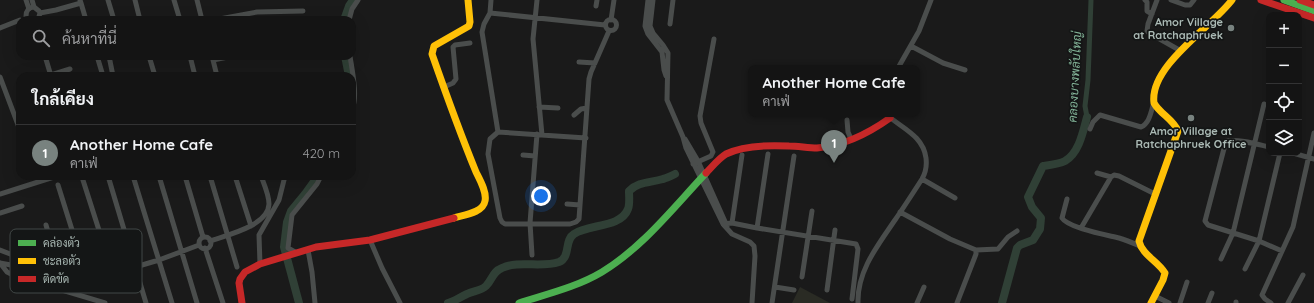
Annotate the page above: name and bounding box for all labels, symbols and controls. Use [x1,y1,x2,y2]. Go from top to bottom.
map controls [1266,12,1302,156]
button: + [1266,12,1302,48]
place label: Amor Village at Ratchaphruek [1133,15,1223,42]
search box [16,16,356,60]
marker: Amor Village at Ratchaphruek [1226,23,1236,33]
icon: search [30,27,52,49]
text: ค้นหาที่นี่ [62,29,117,48]
water label: คลองบางพลับใหญ่ [1065,30,1084,123]
button: − [1266,48,1302,84]
popup [748,65,920,117]
text: Another Home Cafe [762,73,906,92]
button: locate [1266,84,1302,120]
text: ใกล้เคียง [32,88,94,109]
text: คาเฟ่ [762,93,790,109]
marker: Amor Village at Ratchaphruek Office [1186,113,1196,123]
button: layers [1266,120,1302,156]
place label: Amor Village at Ratchaphruek Office [1135,124,1247,151]
pin: 1 [821,130,847,163]
text: Another Home Cafe [70,135,213,154]
text: 1 [42,145,48,161]
text: 420 m [303,145,340,161]
text: คาเฟ่ [70,155,98,171]
your location [531,186,551,206]
legend [10,229,142,293]
text: คล่องตัว [43,236,80,250]
text: ชะลอตัว [43,254,81,268]
text: ติดขัด [43,272,69,286]

